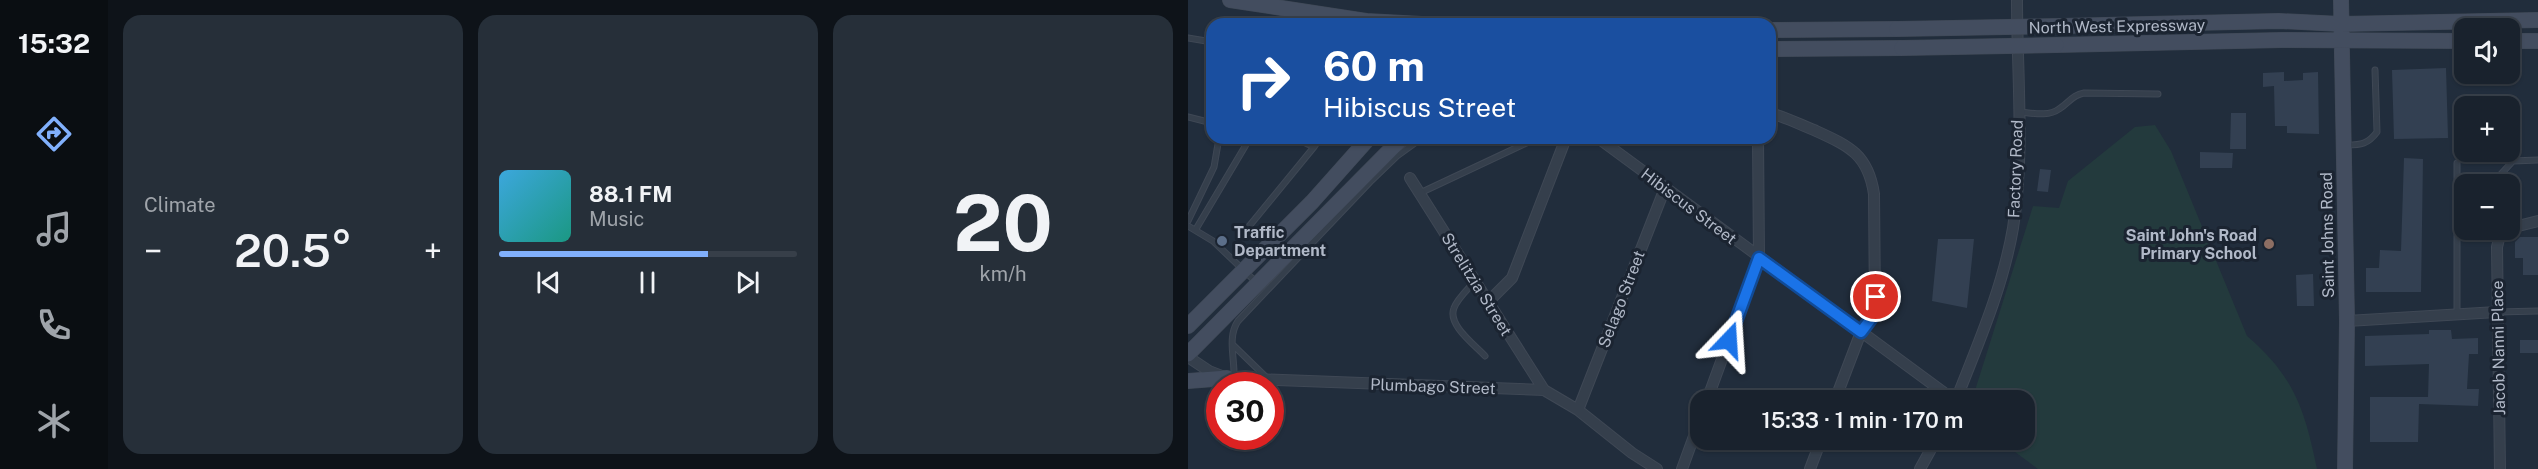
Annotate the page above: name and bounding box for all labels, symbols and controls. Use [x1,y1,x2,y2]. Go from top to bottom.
street label: North West Expressway [2029,15,2206,38]
map controls [2454,18,2520,240]
button: sound [2454,18,2520,84]
text: 15:32 [18,27,90,59]
text: 60 m [1323,41,1425,90]
icon: right [1224,42,1302,120]
text: Hibiscus Street [1323,91,1516,123]
button: + [2454,96,2520,162]
icon: directions [33,113,75,155]
street label: Factory Road [2004,120,2027,218]
street label: Hibiscus Street [1637,164,1740,248]
street label: Saint Johns Road [2317,172,2338,298]
button: − [2454,174,2520,240]
text: 20 [953,177,1053,269]
text: 88.1 FM [589,181,672,207]
text: Climate [144,193,216,217]
text: Music [589,207,644,231]
icon: music [33,208,75,250]
place label: Traffic Department [1234,223,1326,260]
text: 20.5° [234,224,352,277]
place label: Saint John's Road Primary School [2125,226,2257,263]
street label: Strelitzia Street [1437,229,1516,339]
text: − [144,232,162,270]
text: + [424,232,442,270]
marker: Traffic Department [1215,234,1229,248]
marker: Saint John's Road Primary School [2262,237,2276,251]
street label: Selago Street [1594,248,1649,351]
text: km/h [979,262,1027,286]
icon: previous [532,266,565,299]
icon: pause [631,266,664,299]
icon: next [731,266,764,299]
pin [1850,271,1901,322]
icon: arrive [1859,280,1892,313]
street label: Jacob Nanni Place [2488,280,2509,416]
icon: phone [33,304,75,346]
position arrow [1697,308,1761,372]
speed limit sign: 30 [1206,372,1284,450]
street label: Plumbago Street [1370,375,1496,398]
icon: climate [33,400,75,442]
text: 15:33 · 1 min · 170 m [1762,407,1963,433]

